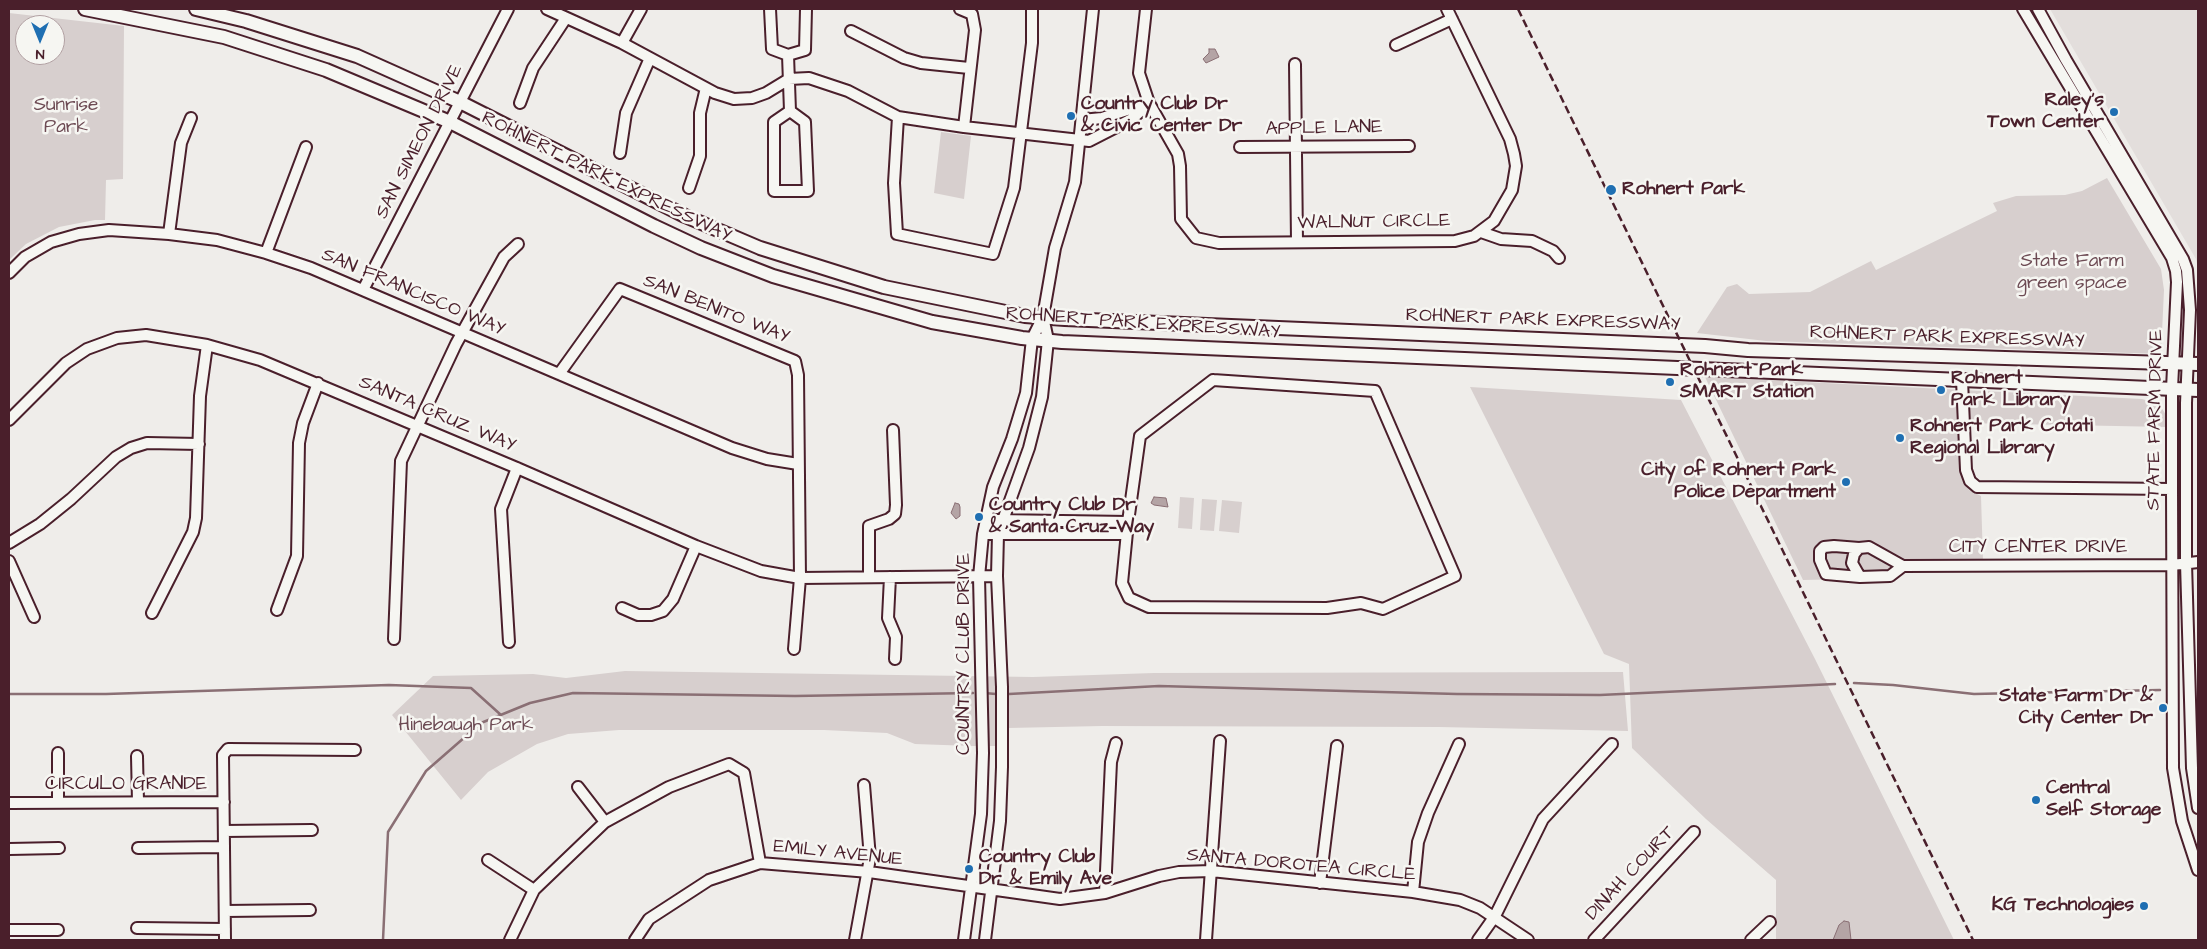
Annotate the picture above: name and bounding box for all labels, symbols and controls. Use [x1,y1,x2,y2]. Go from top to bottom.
north arrow [15,15,65,65]
text: N [36,44,44,64]
street label: SAN SIMEON DRIVE [371,61,469,223]
place label: Raley's Town Center [1987,90,2104,134]
place label: Country Club Dr & Civic Center Dr [1081,94,1242,138]
park label: Sunrise Park [34,95,98,139]
marker: Raley's Town Center [2108,106,2120,118]
street label: ROHNERT PARK EXPRESSWAY [477,107,735,249]
marker: Country Club Dr & Civic Center Dr [1065,110,1077,122]
street label: APPLE LANE [1265,117,1383,141]
place label: Rohnert Park [1622,179,1745,201]
marker: Rohnert Park [1604,183,1618,197]
street label: WALNUT CIRCLE [1297,210,1451,236]
street label: SAN FRANCISCO WAY [318,244,508,342]
park label: State Farm green space [2017,251,2127,295]
street label: SAN BENITO WAY [640,270,792,350]
street label: ROHNERT PARK EXPRESSWAY [1005,303,1281,345]
street label: ROHNERT PARK EXPRESSWAY [1405,305,1681,337]
street label: ROHNERT PARK EXPRESSWAY [1809,322,2085,354]
street label: STATE FARM DRIVE [2143,329,2169,511]
place label: Rohnert Park SMART Station [1680,360,1813,404]
place label: Rohnert Park Library [1951,368,2070,412]
street label: SANTA CRUZ WAY [355,372,519,458]
marker: Rohnert Park SMART Station [1664,376,1676,388]
marker: Rohnert Park Library [1935,384,1947,396]
place label: Rohnert Park Cotati Regional Library [1910,416,2093,460]
marker: Rohnert Park Cotati Regional Library [1894,432,1906,444]
place label: City of Rohnert Park Police Department [1641,460,1836,504]
marker: City of Rohnert Park Police Department [1840,476,1852,488]
place label: Country Club Dr & Santa Cruz Way [989,495,1154,539]
marker: Country Club Dr & Santa Cruz Way [973,511,985,523]
street label: CITY CENTER DRIVE [1949,537,2127,559]
street label: COUNTRY CLUB DRIVE [954,553,976,755]
place label: State Farm Dr & City Center Dr [1999,686,2153,730]
marker: State Farm Dr & City Center Dr [2157,702,2169,714]
park label: Hinebaugh Park [399,715,533,737]
street label: CIRCULO GRANDE [45,774,207,796]
place label: Central Self Storage [2046,778,2161,822]
marker: Central Self Storage [2030,794,2042,806]
street label: DINAH COURT [1582,822,1680,926]
street label: EMILY AVENUE [772,836,904,872]
street label: SANTA DOROTEA CIRCLE [1186,845,1416,887]
place label: Country Club Dr & Emily Ave [979,847,1112,891]
marker: Country Club Dr & Emily Ave [963,863,975,875]
place label: KG Technologies [1992,895,2134,917]
marker: KG Technologies [2138,900,2150,912]

